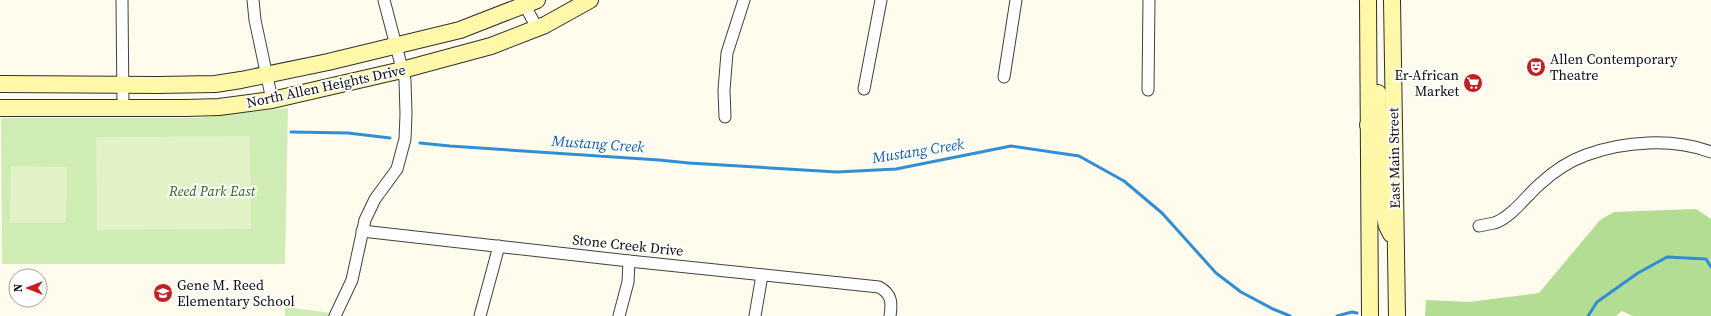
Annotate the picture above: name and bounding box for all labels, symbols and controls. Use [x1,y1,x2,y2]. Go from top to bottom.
place label: Allen Contemporary Theatre [1550,49,1678,85]
theatre icon: Allen Contemporary Theatre [1525,56,1547,78]
street label: North Allen Heights Drive [245,59,407,113]
place label: Er-African Market [1394,65,1460,101]
supermarket icon: Er-African Market [1462,72,1484,94]
street label: East Main Street [1383,107,1405,209]
water label: Mustang Creek [550,130,646,157]
water label: Mustang Creek [869,133,966,168]
park label: Reed Park East [168,181,256,201]
street label: Stone Creek Drive [571,229,685,261]
north arrow [8,268,48,308]
place label: Gene M. Reed Elementary School [177,275,295,311]
school or university icon: Gene M. Reed Elementary School [152,282,174,304]
text: N [11,284,26,292]

